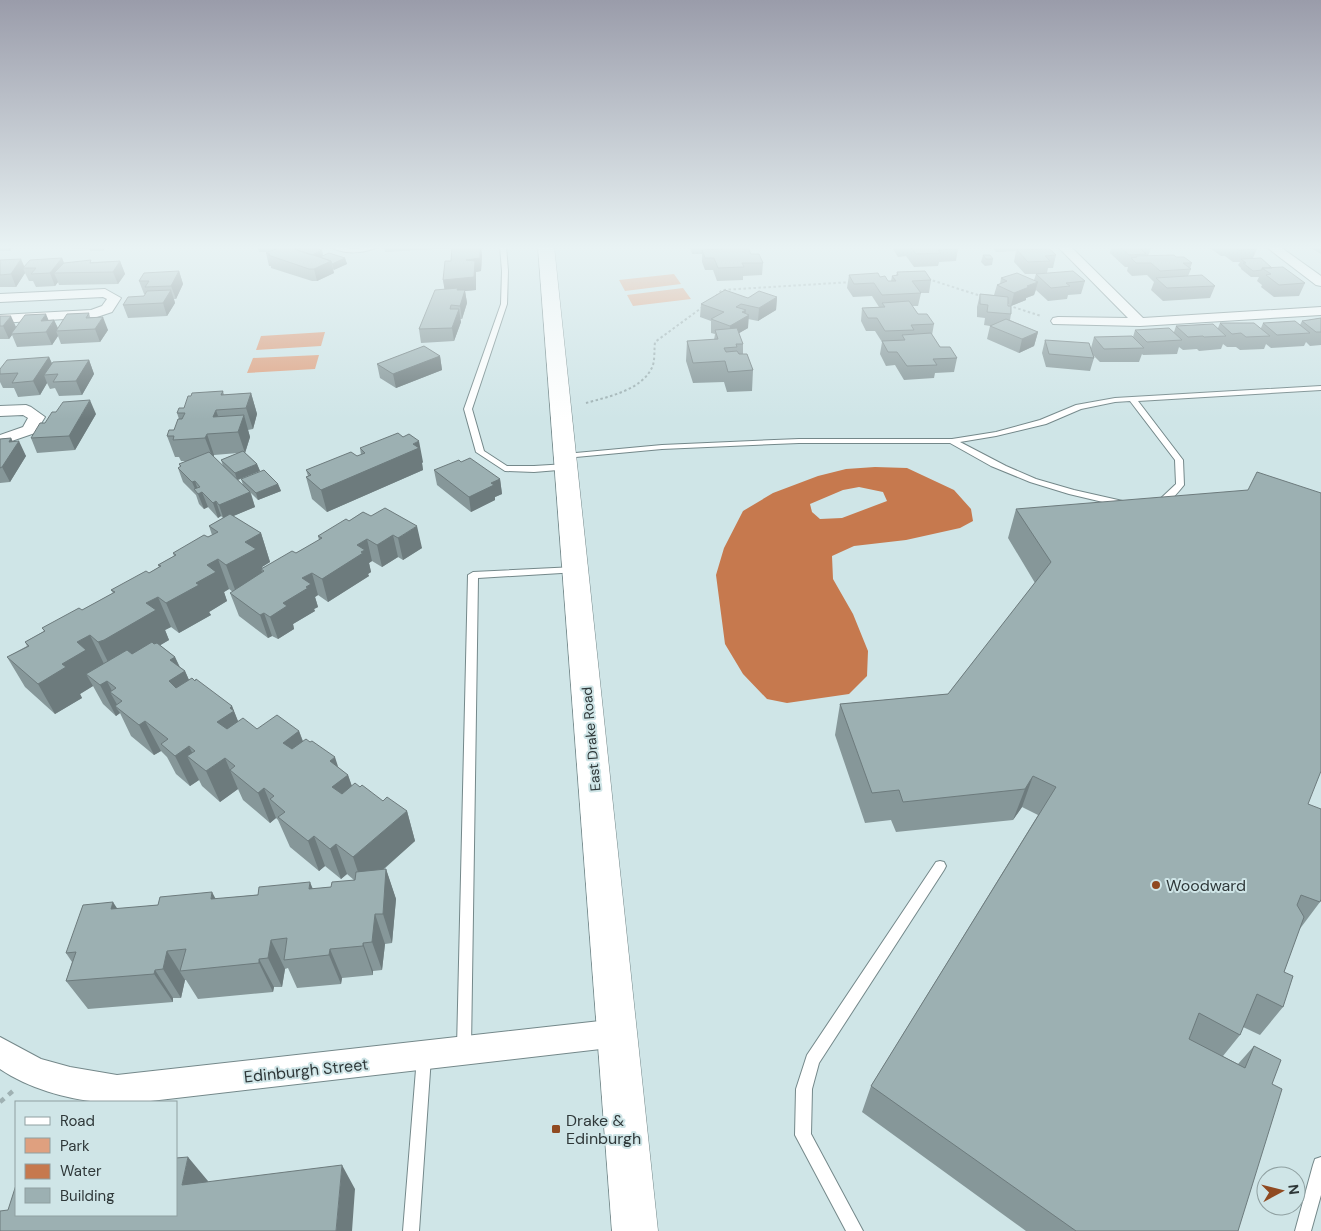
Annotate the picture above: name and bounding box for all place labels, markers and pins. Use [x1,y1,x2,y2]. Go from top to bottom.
place label: Woodward [1166,875,1246,896]
marker: Woodward [1150,879,1162,891]
place label: Drake & Edinburgh [566,1110,641,1149]
marker: Drake & Edinburgh [550,1123,562,1135]

